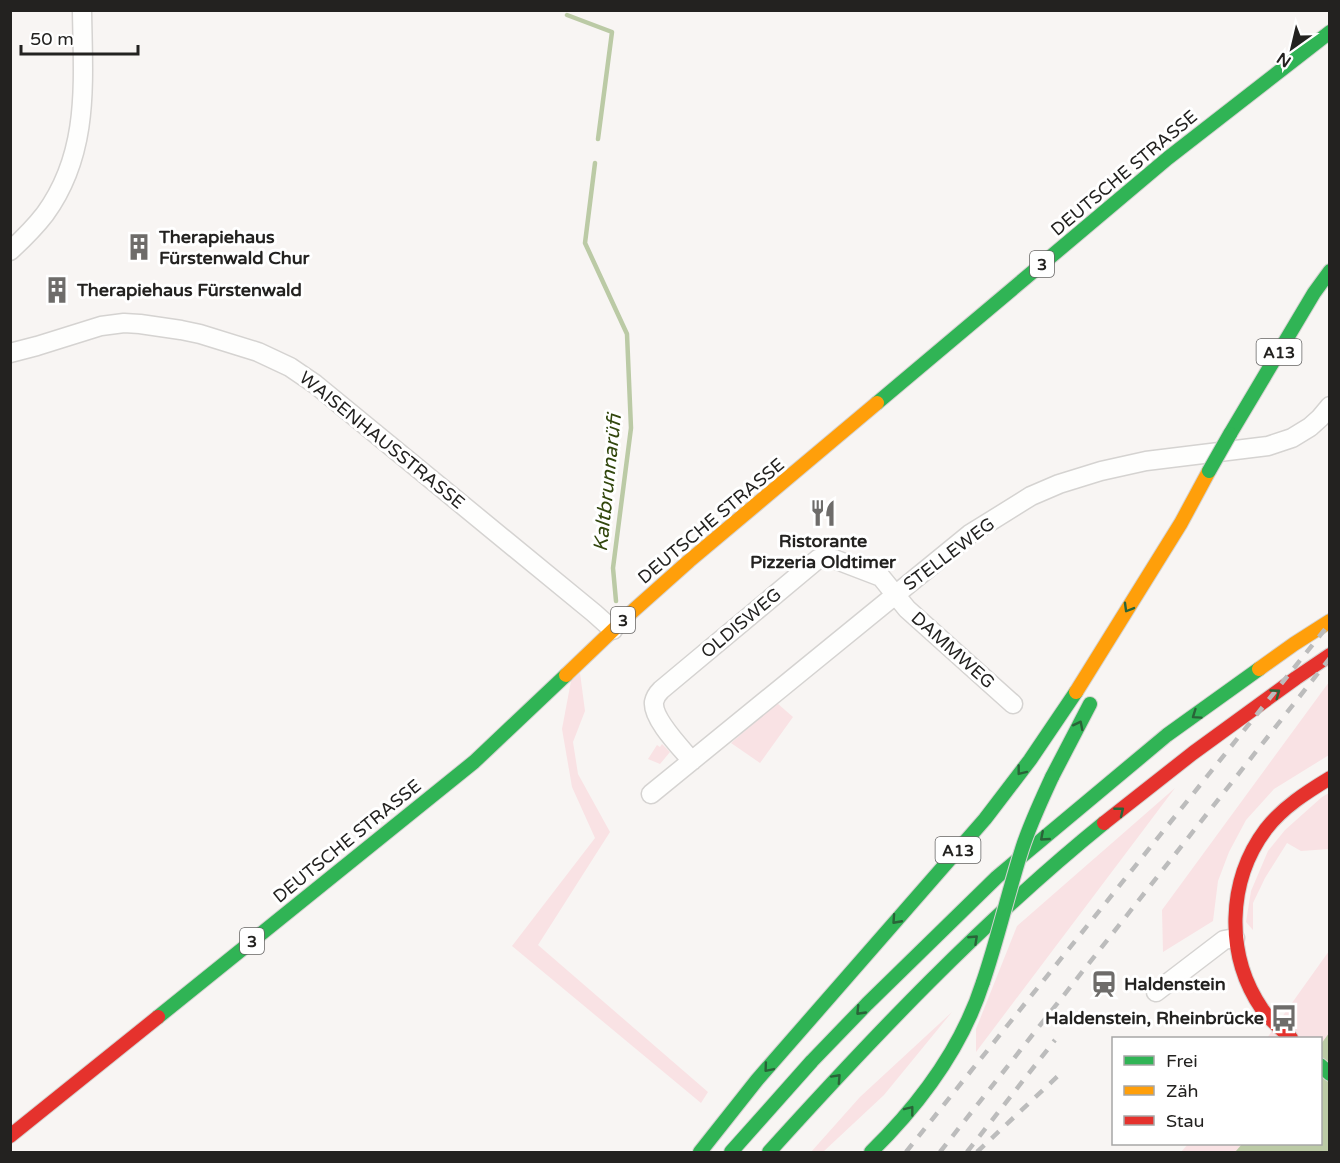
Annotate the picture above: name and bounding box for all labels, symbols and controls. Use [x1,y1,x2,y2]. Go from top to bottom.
scale bar [21,18,138,56]
north arrow [1262,18,1322,78]
text: 50 m [30,28,74,50]
text: N [1273,48,1295,71]
street label: DEUTSCHE STRASSE [1046,105,1202,241]
place label: Therapiehaus Fürstenwald Chur [158,226,311,269]
building icon: Therapiehaus Fürstenwald Chur [124,232,154,262]
road number: 3 [1030,251,1054,277]
building icon: Therapiehaus Fürstenwald [42,275,72,305]
place label: Therapiehaus Fürstenwald [76,279,302,301]
road number: A13 [1256,339,1302,365]
street label: WAISENHAUSSTRASSE [295,366,469,514]
water label: Kaltbrunnarüfi [589,411,627,553]
street label: DEUTSCHE STRASSE [633,453,789,589]
restaurant icon: Ristorante Pizzeria Oldtimer [808,498,838,528]
street label: STELLEWEG [899,513,999,595]
place label: Ristorante Pizzeria Oldtimer [750,530,897,573]
street label: OLDISWEG [696,583,786,663]
one-way arrow [1124,602,1135,612]
road number: 3 [611,607,635,633]
street label: DAMMWEG [907,607,999,693]
one-way arrow [1269,689,1280,700]
one-way arrow [1191,708,1202,719]
one-way arrow [1072,721,1083,731]
one-way arrow [1018,764,1029,775]
street label: DEUTSCHE STRASSE [268,774,426,908]
one-way arrow [1113,807,1124,818]
one-way arrow [1040,830,1051,841]
road number: A13 [936,837,980,863]
one-way arrow [892,914,903,924]
road number: 3 [240,928,264,954]
one-way arrow [967,936,978,947]
station icon: Haldenstein [1089,969,1119,999]
place label: Haldenstein [1124,973,1226,995]
one-way arrow [857,1003,868,1014]
bus stop icon: Haldenstein, Rheinbrücke [1269,1003,1299,1033]
place label: Haldenstein, Rheinbrücke [1045,1007,1264,1029]
legend [1112,1037,1322,1145]
text: Frei [1166,1050,1198,1072]
one-way arrow [764,1061,775,1072]
one-way arrow [829,1074,840,1085]
text: Zäh [1166,1080,1199,1102]
one-way arrow [903,1105,914,1116]
text: Stau [1166,1110,1205,1132]

